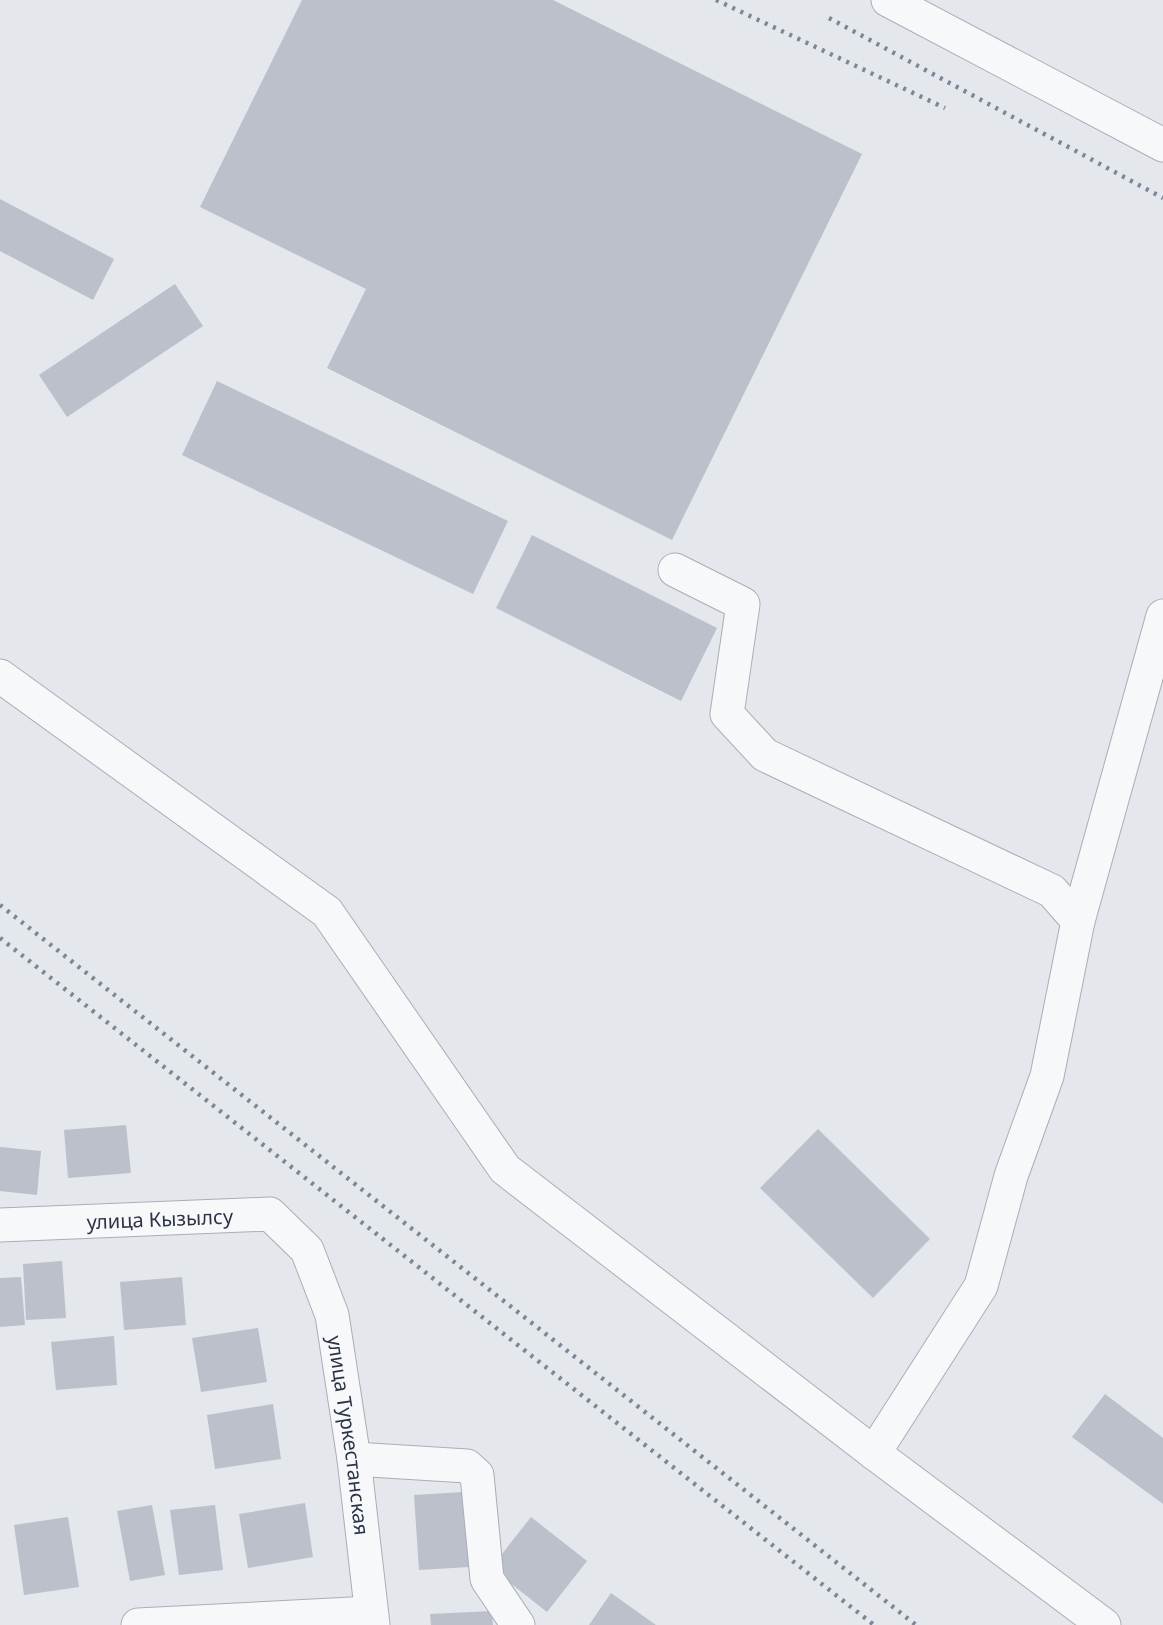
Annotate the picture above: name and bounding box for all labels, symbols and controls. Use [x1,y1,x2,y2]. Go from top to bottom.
street label: улица Кызылсу [86,1202,234,1235]
street label: улица Туркестанская [322,1333,376,1537]

